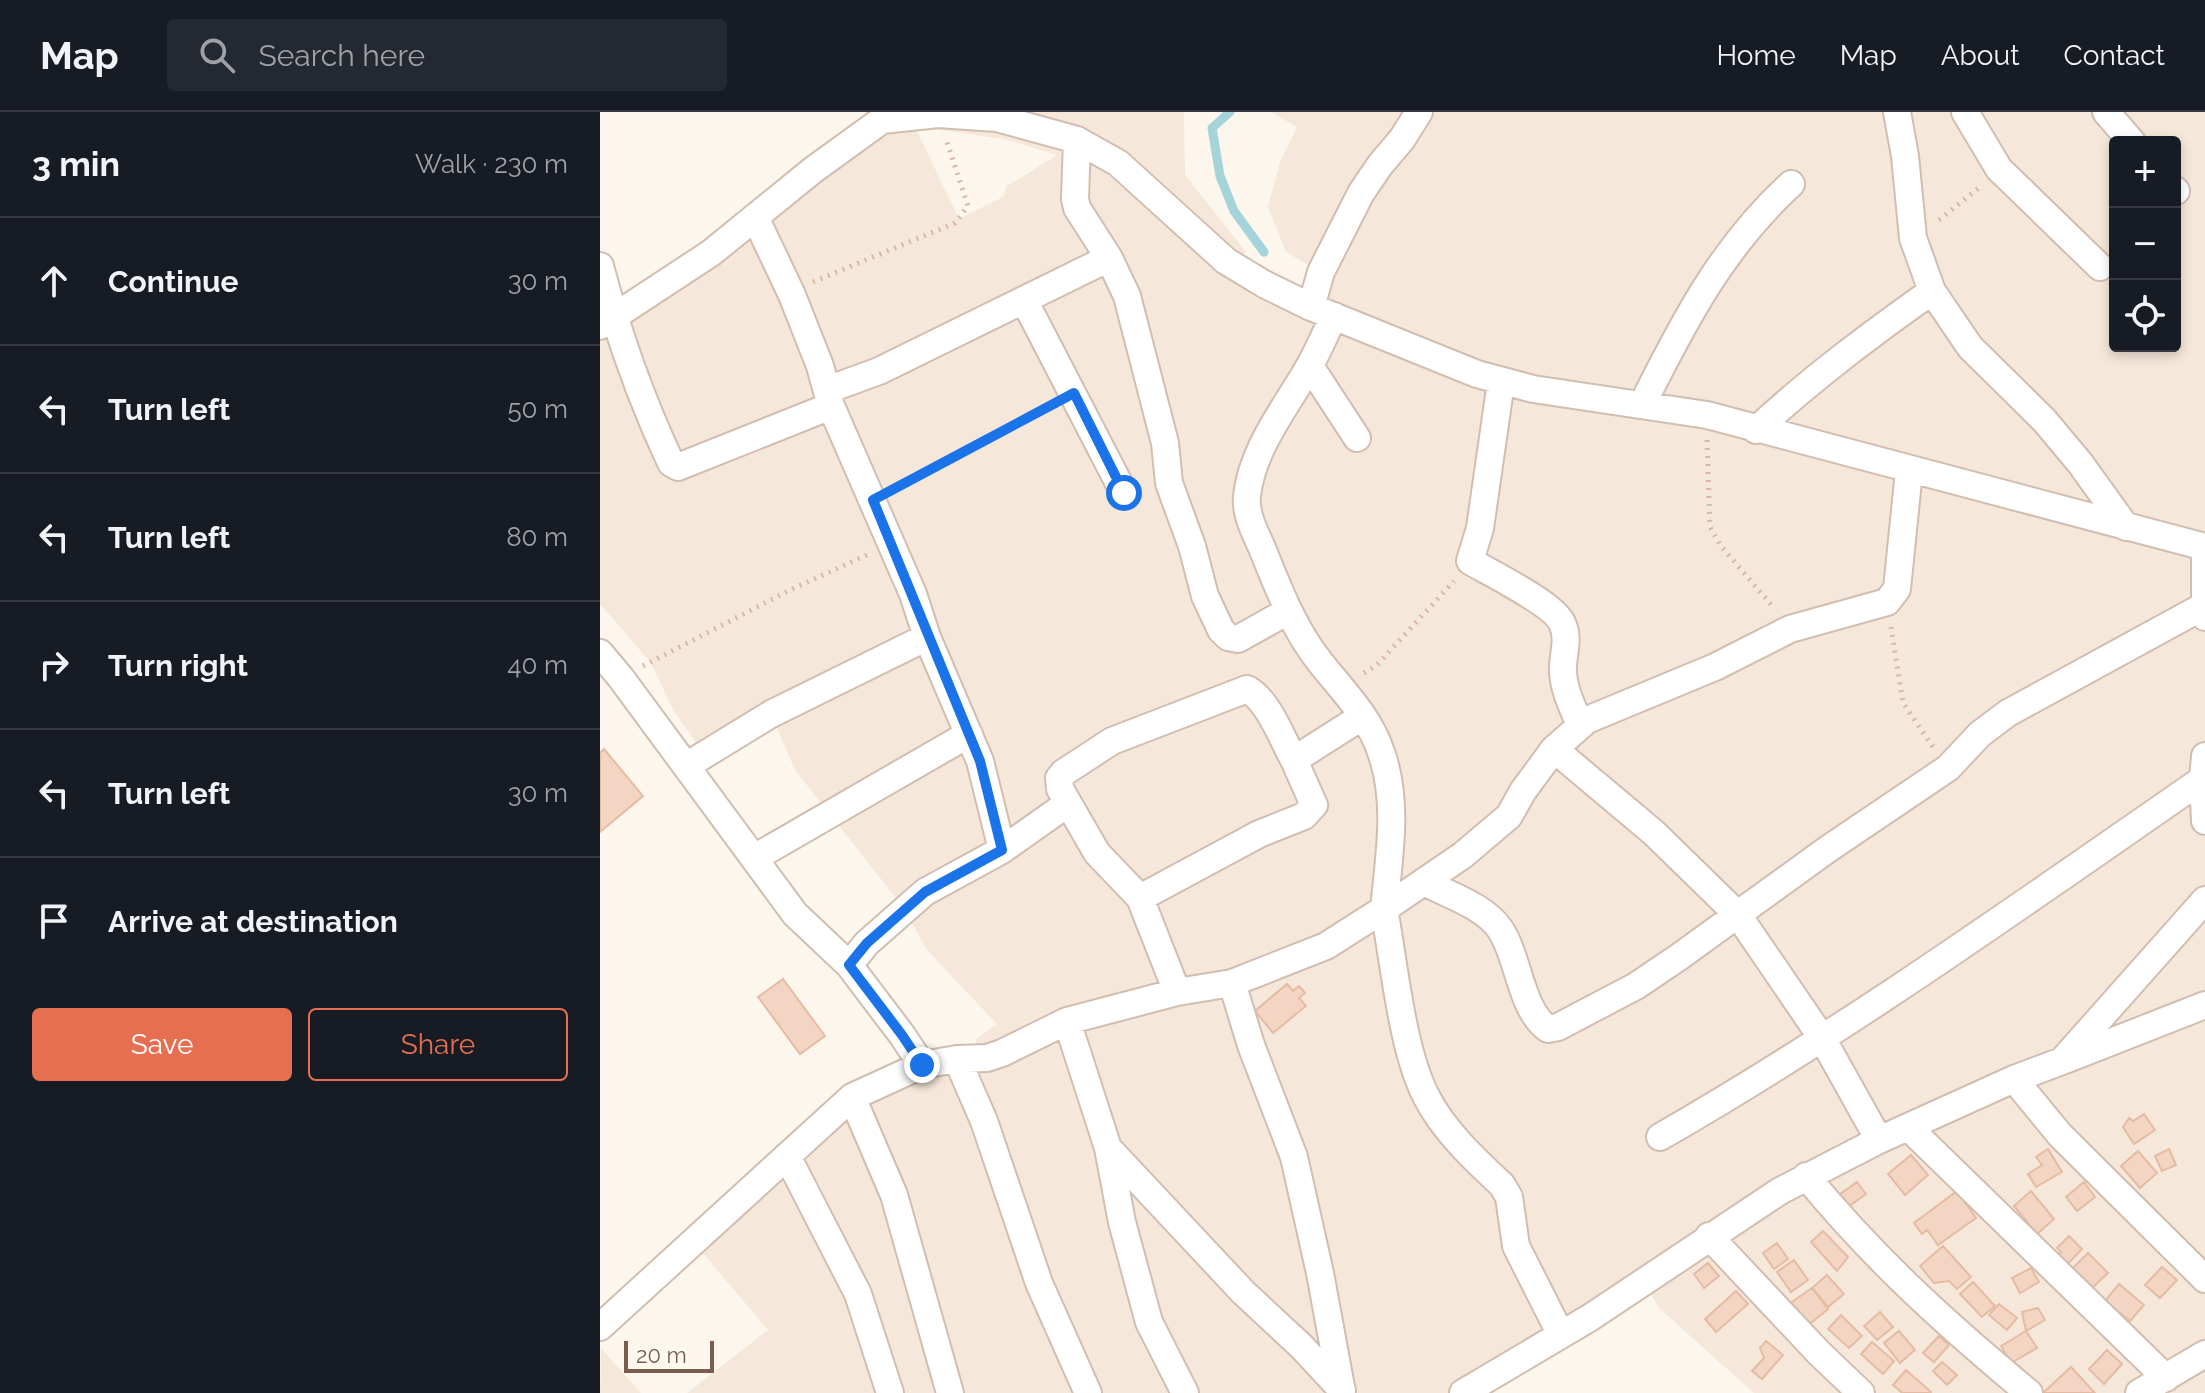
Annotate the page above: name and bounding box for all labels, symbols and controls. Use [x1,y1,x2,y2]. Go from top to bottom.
search box [167,19,727,91]
text: Map [40,33,119,78]
icon: search [195,33,239,77]
text: Search here [259,38,425,73]
text: Home [1716,39,1796,72]
text: Map [1840,39,1897,72]
text: About [1941,39,2020,72]
text: Contact [2064,39,2165,72]
map controls [2109,136,2181,352]
button: + [2109,136,2181,208]
text: 3 min [32,144,120,184]
text: Walk · 230 m [415,149,568,179]
button: − [2109,208,2181,280]
icon: ahead [32,259,76,303]
text: Continue [108,264,239,299]
text: 30 m [508,266,568,296]
button: locate [2109,280,2181,352]
icon: left [32,387,76,431]
text: Turn left [108,392,230,427]
text: 50 m [507,394,568,424]
route start [1106,475,1142,511]
icon: left [32,515,76,559]
text: Turn left [108,520,230,555]
text: 80 m [506,522,568,552]
icon: right [32,643,76,687]
text: Turn right [108,648,248,683]
text: 40 m [507,650,568,680]
icon: left [32,771,76,815]
text: Turn left [108,776,230,811]
text: 30 m [508,778,568,808]
icon: arrive [32,899,76,943]
text: Arrive at destination [108,904,398,939]
button: Save [32,1008,292,1081]
button: Share [308,1008,568,1081]
route end [904,1047,940,1083]
scale bar [624,1337,714,1373]
text: 20 m [636,1342,687,1368]

